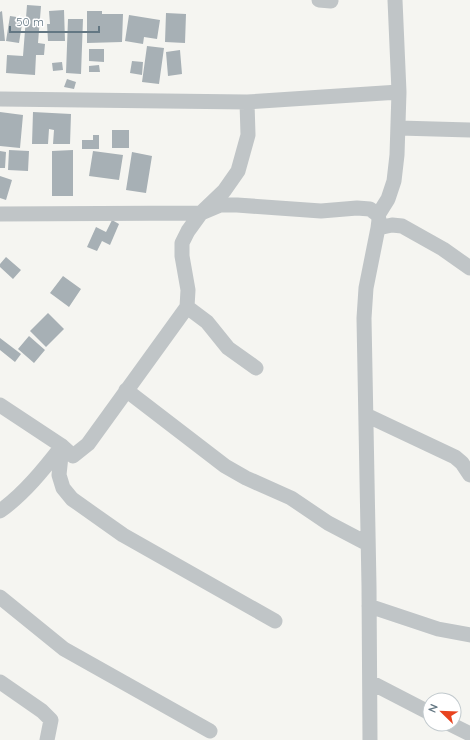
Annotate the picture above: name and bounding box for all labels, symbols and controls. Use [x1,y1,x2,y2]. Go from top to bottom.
scale bar [10,8,99,34]
text: 50 m [16,14,44,29]
north arrow [422,692,462,732]
text: N [425,702,441,715]

